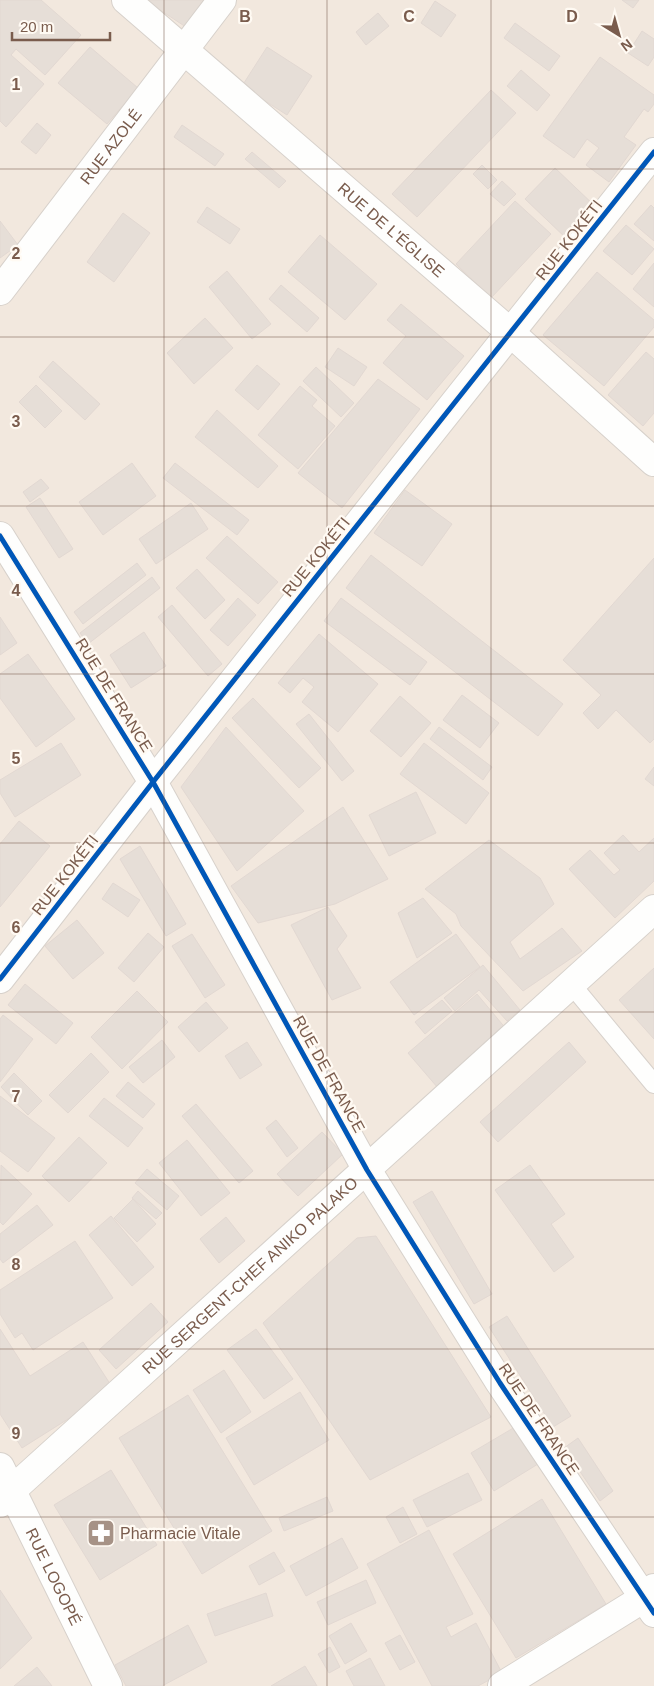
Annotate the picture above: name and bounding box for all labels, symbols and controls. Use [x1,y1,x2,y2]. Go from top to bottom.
text: B [239,8,251,25]
text: C [403,8,415,25]
text: D [566,8,578,25]
scale bar [12,10,110,42]
north arrow [594,10,644,60]
text: 20 m [20,18,53,35]
text: N [618,36,636,55]
text: 1 [12,76,21,93]
street label: RUE AZOLÉ [76,105,144,187]
street label: RUE DE L'ÉGLISE [335,179,448,280]
street label: RUE KOKÉTI [532,196,606,283]
text: 2 [12,245,21,262]
text: 3 [12,413,21,430]
street label: RUE KOKÉTI [278,513,353,600]
text: 4 [12,582,21,599]
street label: RUE DE FRANCE [72,635,156,755]
text: 5 [12,750,21,767]
street label: RUE KOKÉTI [28,831,102,918]
text: 6 [12,919,21,936]
street label: RUE DE FRANCE [290,1013,368,1135]
text: 7 [12,1088,21,1105]
street label: RUE SERGENT-CHEF ANIKO PALAKO [138,1173,361,1377]
text: 8 [12,1256,21,1273]
street label: RUE DE FRANCE [495,1360,583,1478]
text: 9 [12,1425,21,1442]
pharmacy icon: Pharmacie Vitale [86,1518,116,1548]
street label: RUE LOGOPÉ [23,1525,86,1628]
place label: Pharmacie Vitale [120,1525,241,1542]

